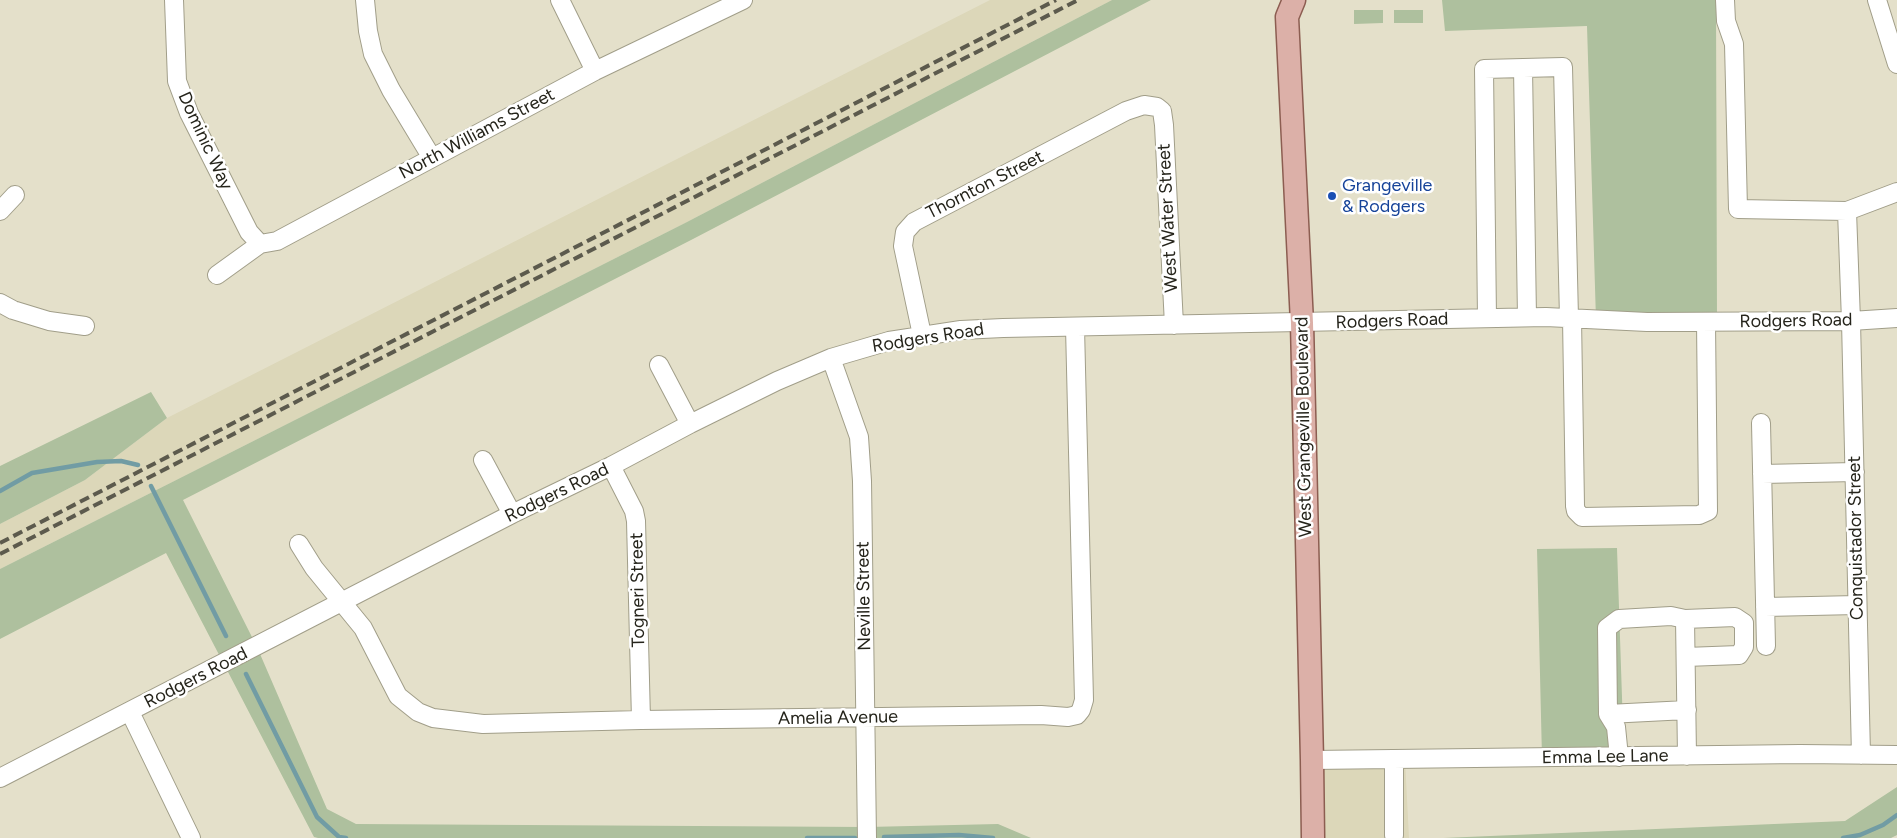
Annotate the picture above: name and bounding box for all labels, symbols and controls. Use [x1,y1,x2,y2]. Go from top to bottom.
street label: North Williams Street [396,84,558,184]
street label: Dominic Way [173,88,237,194]
street label: West Water Street [1153,143,1183,293]
street label: Thornton Street [923,146,1047,224]
place label: Grangeville & Rodgers [1342,175,1432,218]
marker: Grangeville & Rodgers [1326,190,1338,202]
street label: Rodgers Road [1335,308,1449,334]
street label: Rodgers Road [1739,309,1853,333]
street label: West Grangeville Boulevard [1291,316,1317,538]
street label: Rodgers Road [871,318,985,358]
street label: Conquistador Street [1844,456,1868,620]
street label: Rodgers Road [501,459,613,527]
street label: Togneri Street [626,532,650,648]
street label: Neville Street [852,541,876,651]
street label: Rodgers Road [141,643,251,713]
street label: Amelia Avenue [778,706,898,730]
street label: Emma Lee Lane [1541,745,1669,769]

